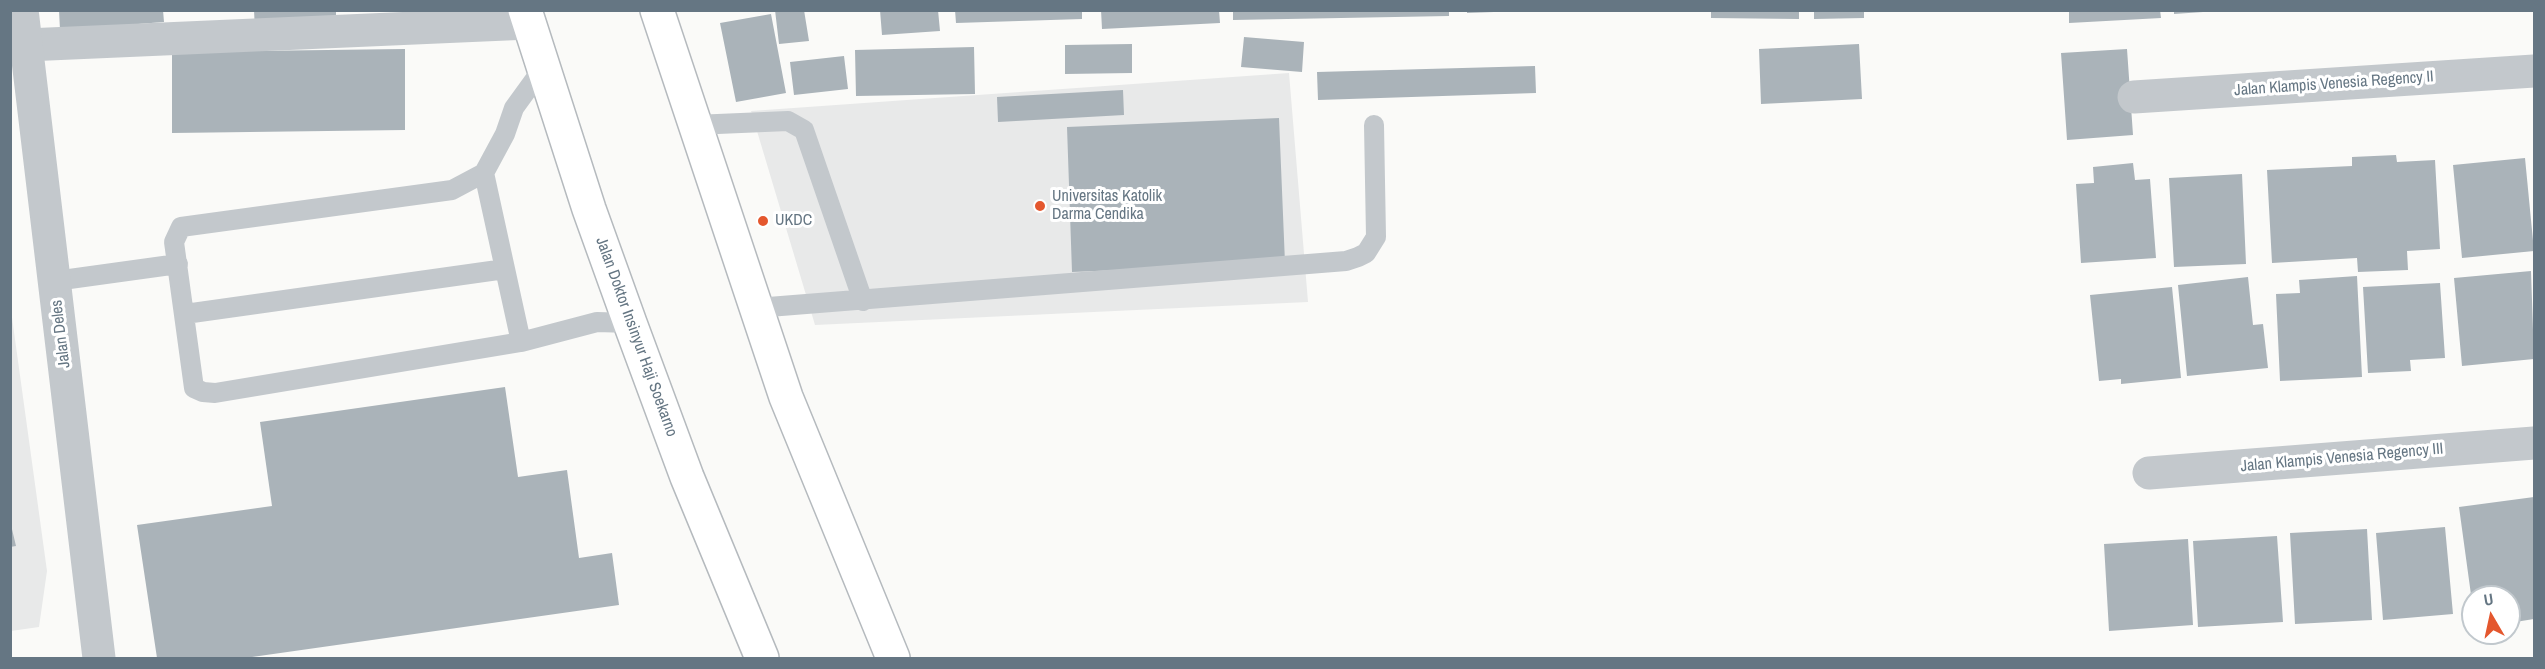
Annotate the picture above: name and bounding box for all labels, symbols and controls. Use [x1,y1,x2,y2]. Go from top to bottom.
street label: Jalan Klampis Venesia Regency II [2234,67,2434,101]
place label: Universitas Katolik Darma Cendika [1052,187,1162,225]
marker: Universitas Katolik Darma Cendika [1033,199,1047,213]
place label: UKDC [775,211,812,231]
marker: UKDC [756,214,770,228]
street label: Jalan Doktor Insinyur Haji Soekarno [591,235,681,439]
street label: Jalan Deles [47,299,75,369]
street label: Jalan Klampis Venesia Regency III [2240,440,2444,476]
north arrow [2461,585,2521,645]
text: U [2482,588,2495,611]

